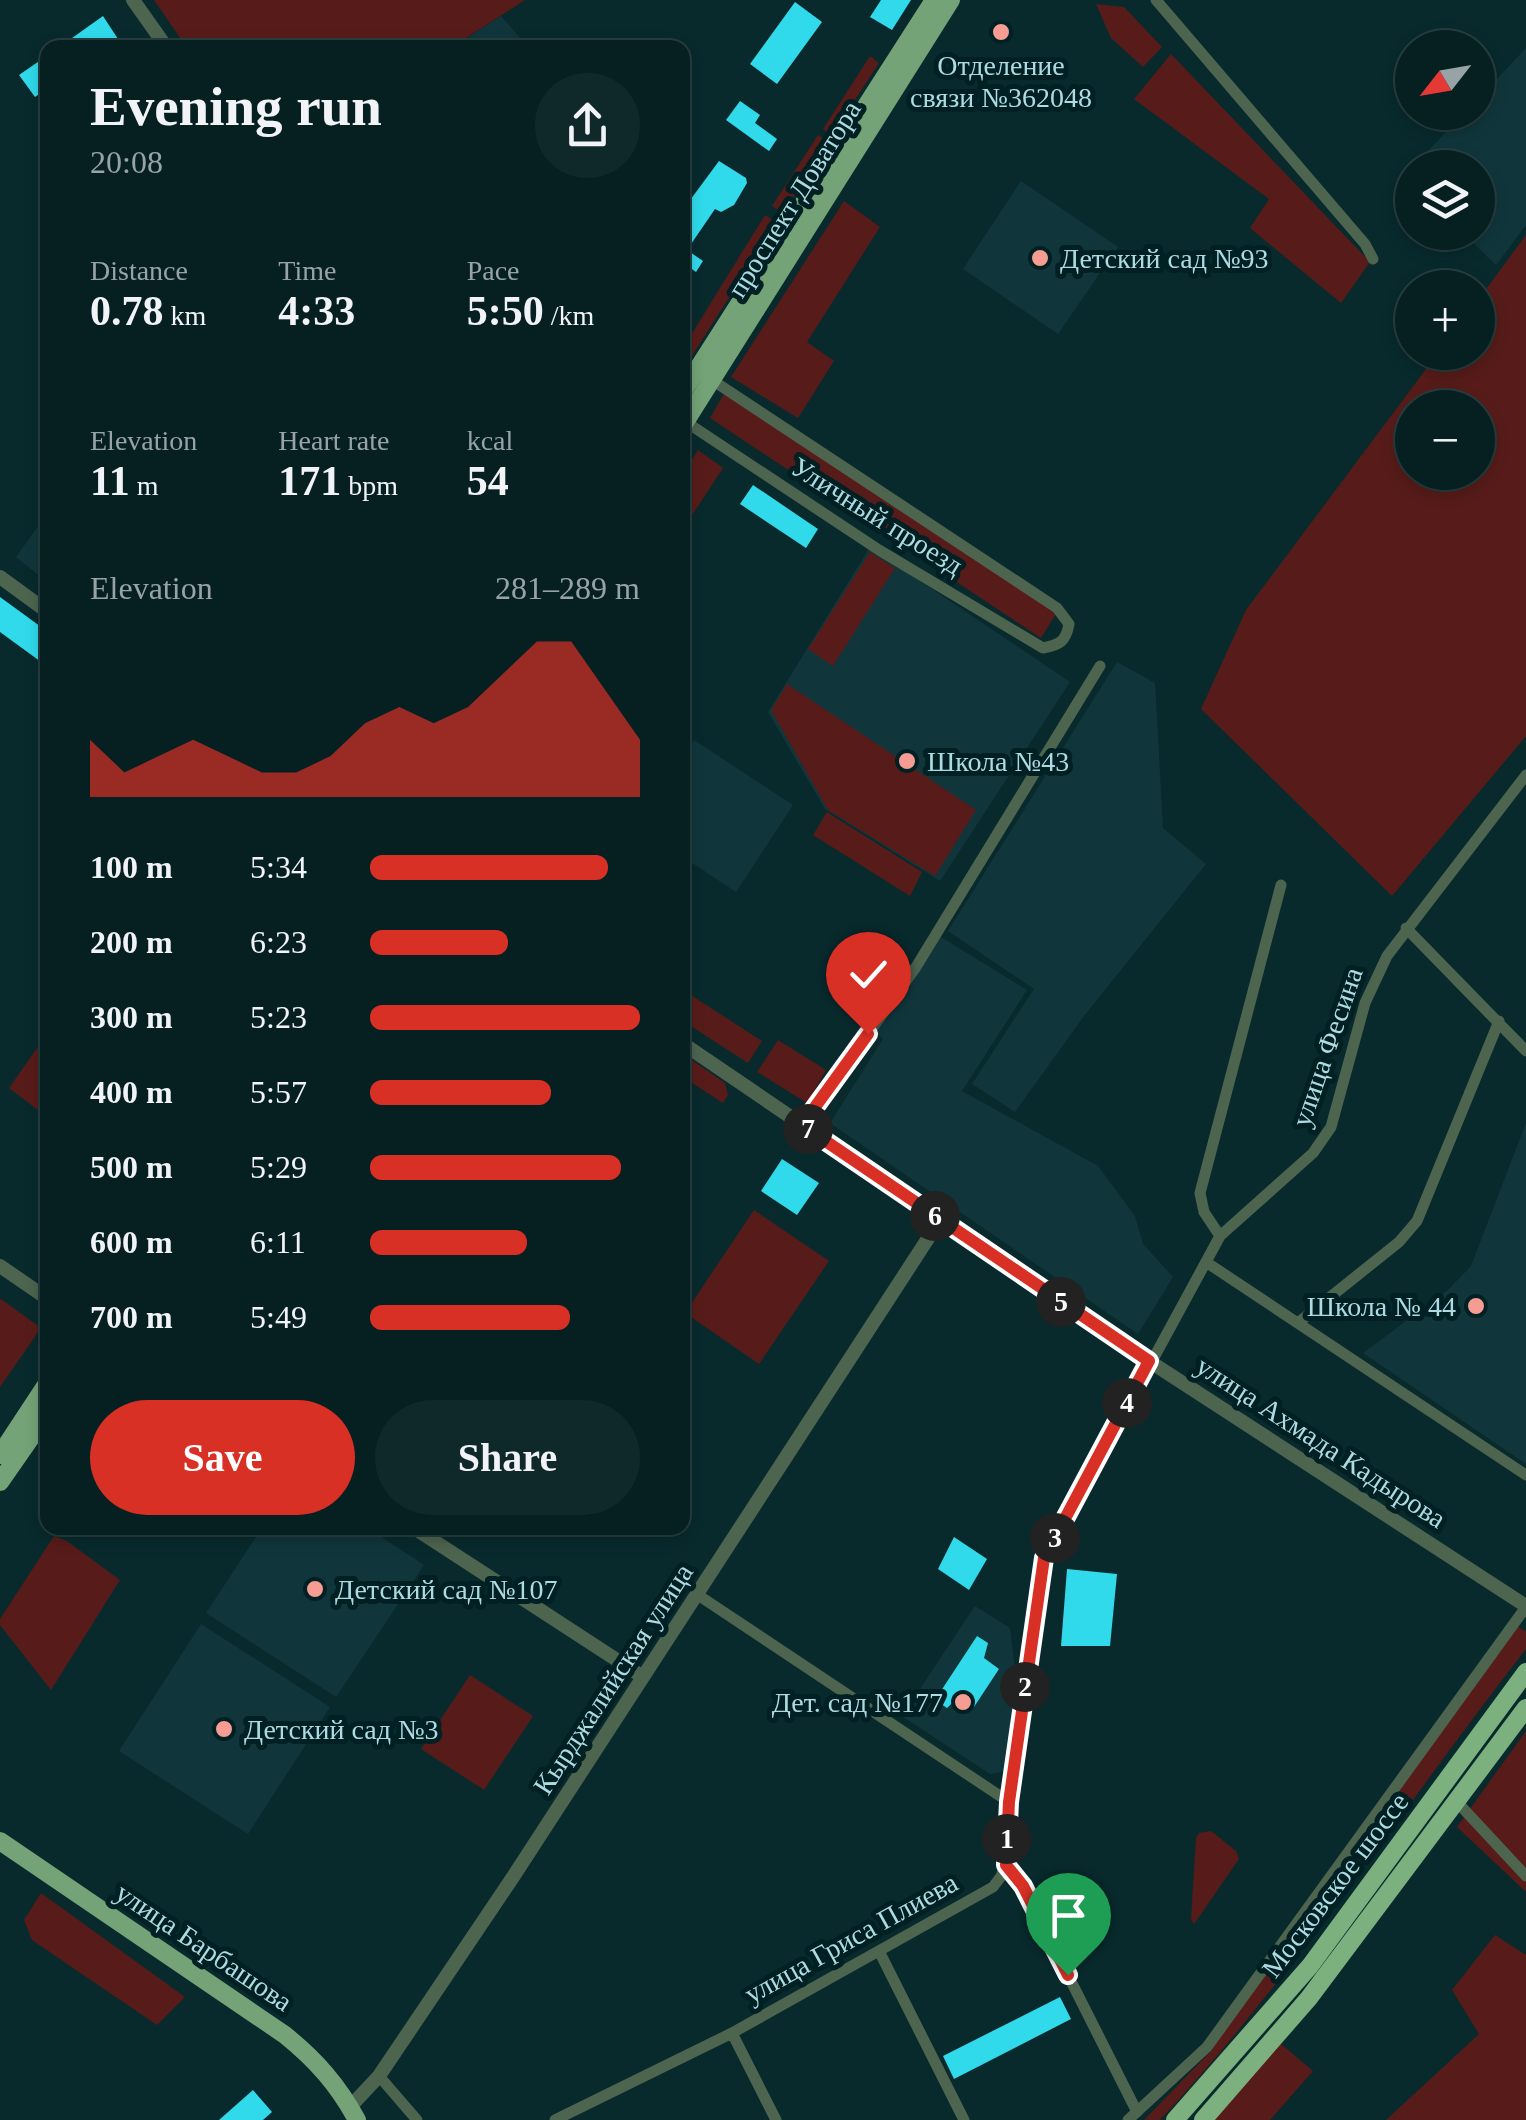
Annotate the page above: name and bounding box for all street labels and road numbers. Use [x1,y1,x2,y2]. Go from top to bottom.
street label: проспект Доватора [721,95,867,303]
street label: Уличный проезд [786,451,968,581]
street label: улица Фесина [1285,963,1369,1131]
street label: улица Ахмада Кадырова [1191,1350,1452,1535]
street label: Кырджалийская улица [527,1558,699,1800]
street label: Московское шоссе [1256,1787,1414,1983]
street label: улица Гриса Плиева [739,1866,963,2009]
street label: улица Барбашова [110,1877,299,2018]

